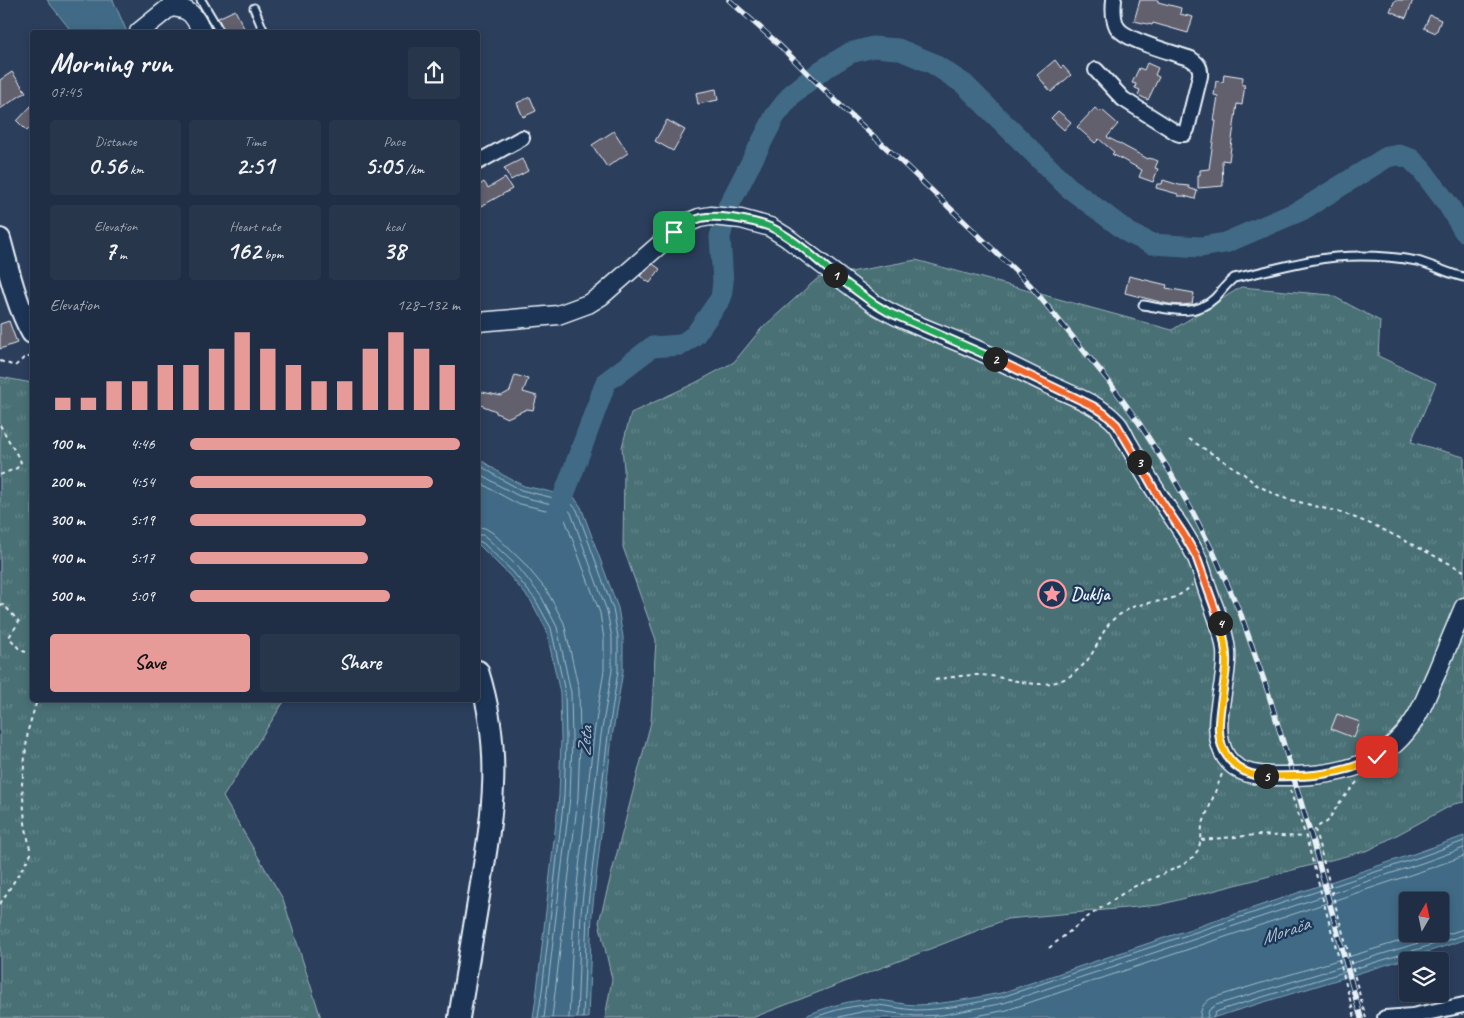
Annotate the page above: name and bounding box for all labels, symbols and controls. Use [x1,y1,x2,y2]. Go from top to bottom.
text: Morning run [50,45,172,80]
button: share [408,47,460,99]
text: 07:45 [50,82,82,102]
text: Distance [95,133,137,150]
text: Time [244,133,266,150]
text: Pace [384,133,405,150]
text: 0.56 [88,150,127,182]
text: 2:51 [236,150,274,182]
text: 5:05 [365,150,402,182]
text: km [127,161,144,178]
text: /km [402,161,424,178]
pin [653,211,695,253]
text: Elevation [94,218,137,235]
text: Heart rate [229,218,281,235]
text: kcal [385,218,404,235]
icon: arrive [660,218,688,246]
text: 7 [104,235,116,267]
text: 162 [227,235,261,267]
text: 38 [383,235,406,267]
text: m [116,246,127,263]
text: bpm [261,246,283,263]
pin: 1 [822,262,848,288]
text: 1 [832,267,839,284]
text: Elevation [50,295,99,315]
text: 128–132 m [397,295,460,315]
pin: 2 [982,346,1008,372]
text: 2 [992,351,999,368]
text: 100 m [50,434,85,454]
text: 4:46 [130,434,155,454]
pin: 3 [1126,450,1152,474]
text: 3 [1136,454,1143,471]
text: 200 m [50,472,85,492]
text: 4:54 [130,472,155,492]
text: 300 m [50,510,85,530]
text: 5:19 [130,510,155,530]
text: 400 m [50,548,85,568]
text: 5:17 [130,548,155,568]
place icon: Duklja [1037,579,1067,609]
place label: Duklja [1071,583,1111,605]
text: 500 m [50,586,84,606]
text: 5:09 [130,586,155,606]
pin: 4 [1208,610,1232,636]
text: 4 [1217,615,1224,632]
button: Save [50,634,250,692]
button: Share [260,634,460,692]
water label: Zeta [572,723,598,757]
pin [1356,736,1398,778]
icon: check [1363,743,1391,771]
pin: 5 [1254,764,1278,788]
text: 5 [1263,768,1270,785]
north arrow [1399,892,1449,942]
map controls [1399,892,1449,1002]
water label: Morača [1258,911,1314,950]
button: layers [1399,952,1449,1002]

